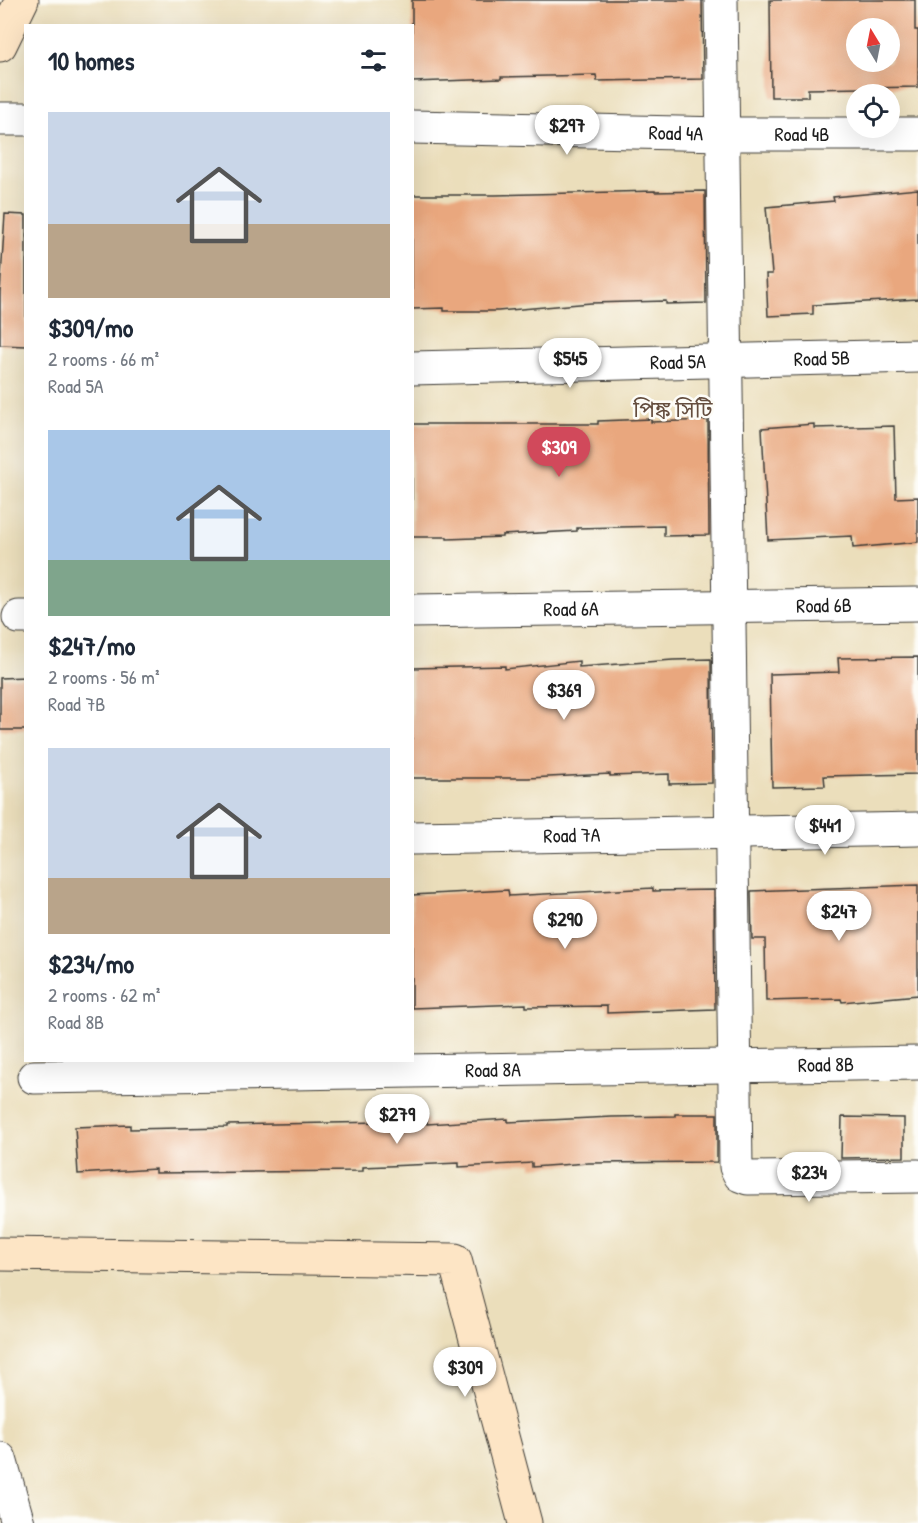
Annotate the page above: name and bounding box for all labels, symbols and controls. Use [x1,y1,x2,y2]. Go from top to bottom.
north arrow [846,18,900,72]
map controls [846,18,900,138]
text: 10 homes [48,43,135,78]
icon: filters [357,44,390,77]
button: locate [846,84,900,138]
pin: $297 [531,105,603,156]
text: $297 [549,111,585,138]
street label: Road 4A [648,118,704,147]
street label: Road 4B [774,120,829,147]
icon: home [165,151,273,259]
text: $309/mo [48,310,133,345]
pin: $545 [534,338,606,389]
text: $545 [553,344,587,371]
street label: Road 5B [794,344,850,372]
text: 2 rooms · 66 m² [48,345,159,372]
street label: Road 5A [650,347,706,375]
text: Road 5A [48,372,104,399]
district label: পিঙ্ক সিটি [632,394,714,424]
pin: $309 [523,427,595,478]
text: $309 [541,433,577,460]
icon: home [165,469,273,577]
street label: Road 6B [796,591,852,619]
street label: Road 6A [543,594,599,622]
text: $247/mo [48,628,135,663]
text: 2 rooms · 56 m² [48,663,160,690]
pin: $369 [528,670,600,721]
text: $369 [547,676,581,703]
text: Road 7B [48,690,105,717]
icon: home [165,787,273,895]
pin: $441 [789,805,861,856]
text: $441 [809,811,841,838]
street label: Road 7A [543,821,601,849]
pin: $247 [803,891,875,942]
text: $247 [821,897,857,924]
pin: $290 [529,899,601,950]
text: $290 [547,905,583,932]
text: $234/mo [48,946,134,981]
text: 2 rooms · 62 m² [48,981,160,1008]
text: Road 8B [48,1008,104,1035]
street label: Road 8B [798,1050,854,1078]
street label: Road 8A [465,1055,521,1083]
pin: $279 [361,1094,433,1145]
text: $279 [379,1100,415,1127]
pin: $234 [773,1152,845,1203]
text: $234 [791,1158,827,1185]
pin: $309 [429,1347,501,1398]
text: $309 [447,1353,483,1380]

